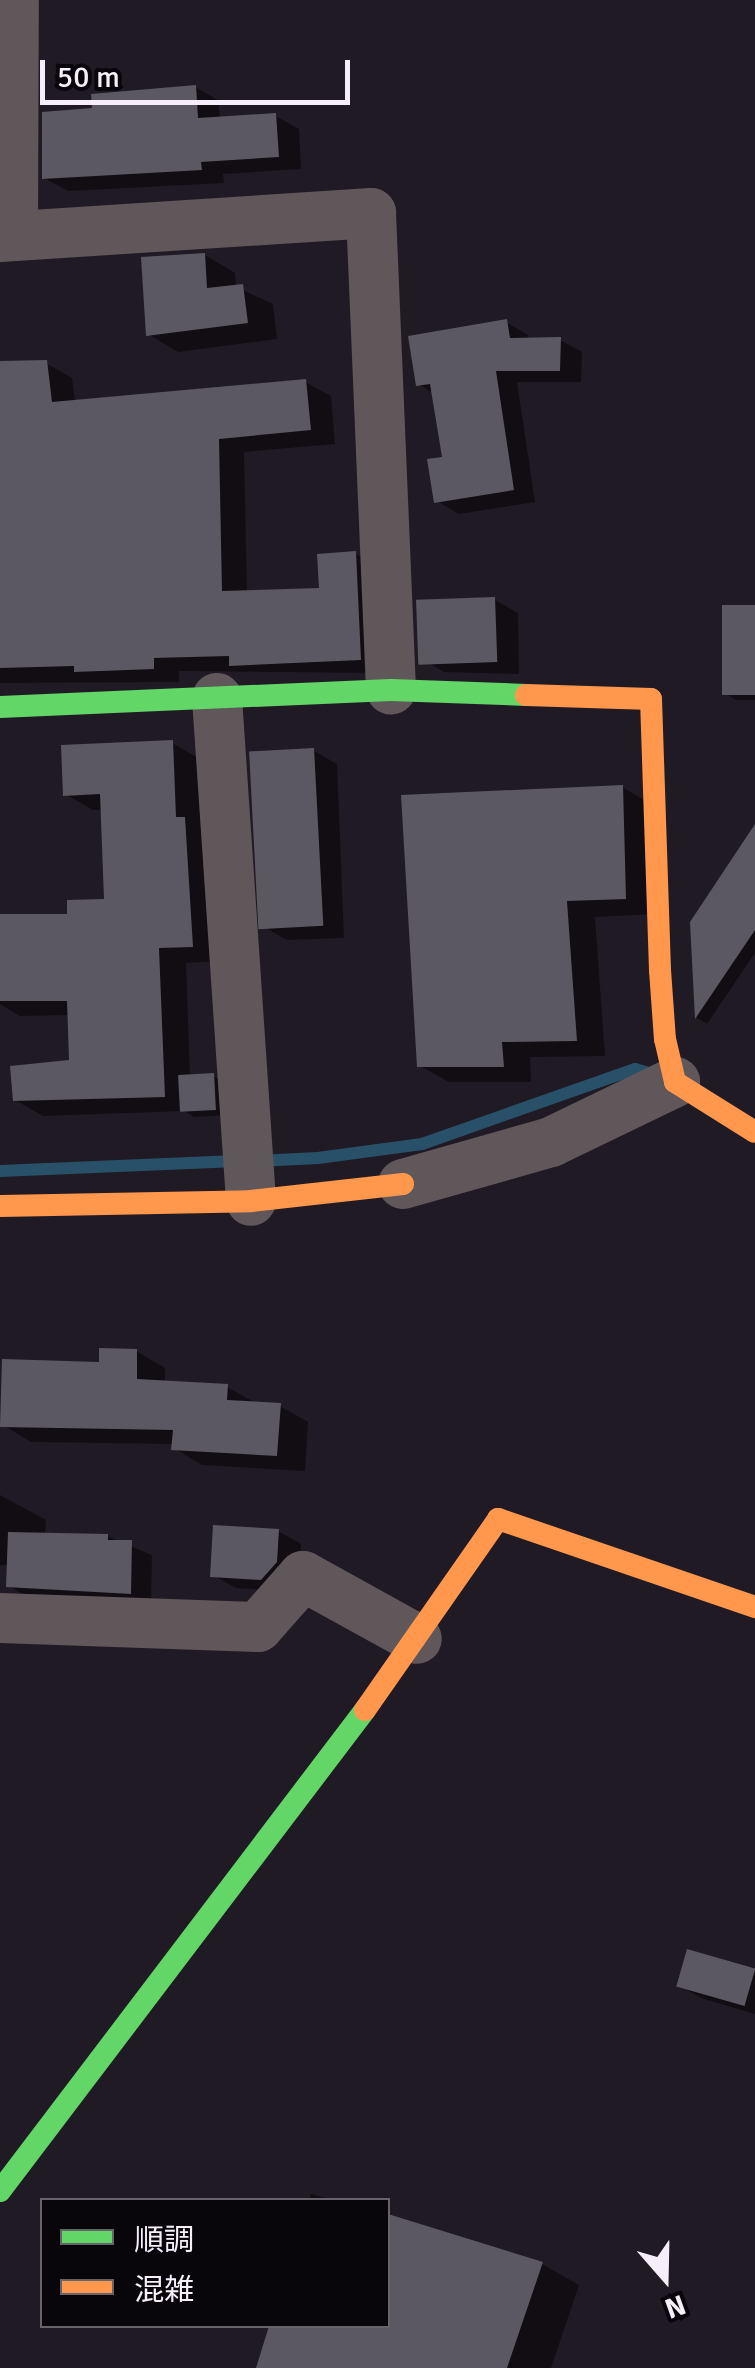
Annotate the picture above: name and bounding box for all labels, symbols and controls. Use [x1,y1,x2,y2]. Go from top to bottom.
scale bar [45,40,355,102]
text: 50 m [57,59,120,96]
legend [40,2198,390,2328]
text: 順調 [134,2222,194,2259]
north arrow [615,2228,715,2328]
text: 混雑 [134,2272,194,2309]
text: N [660,2287,690,2325]

